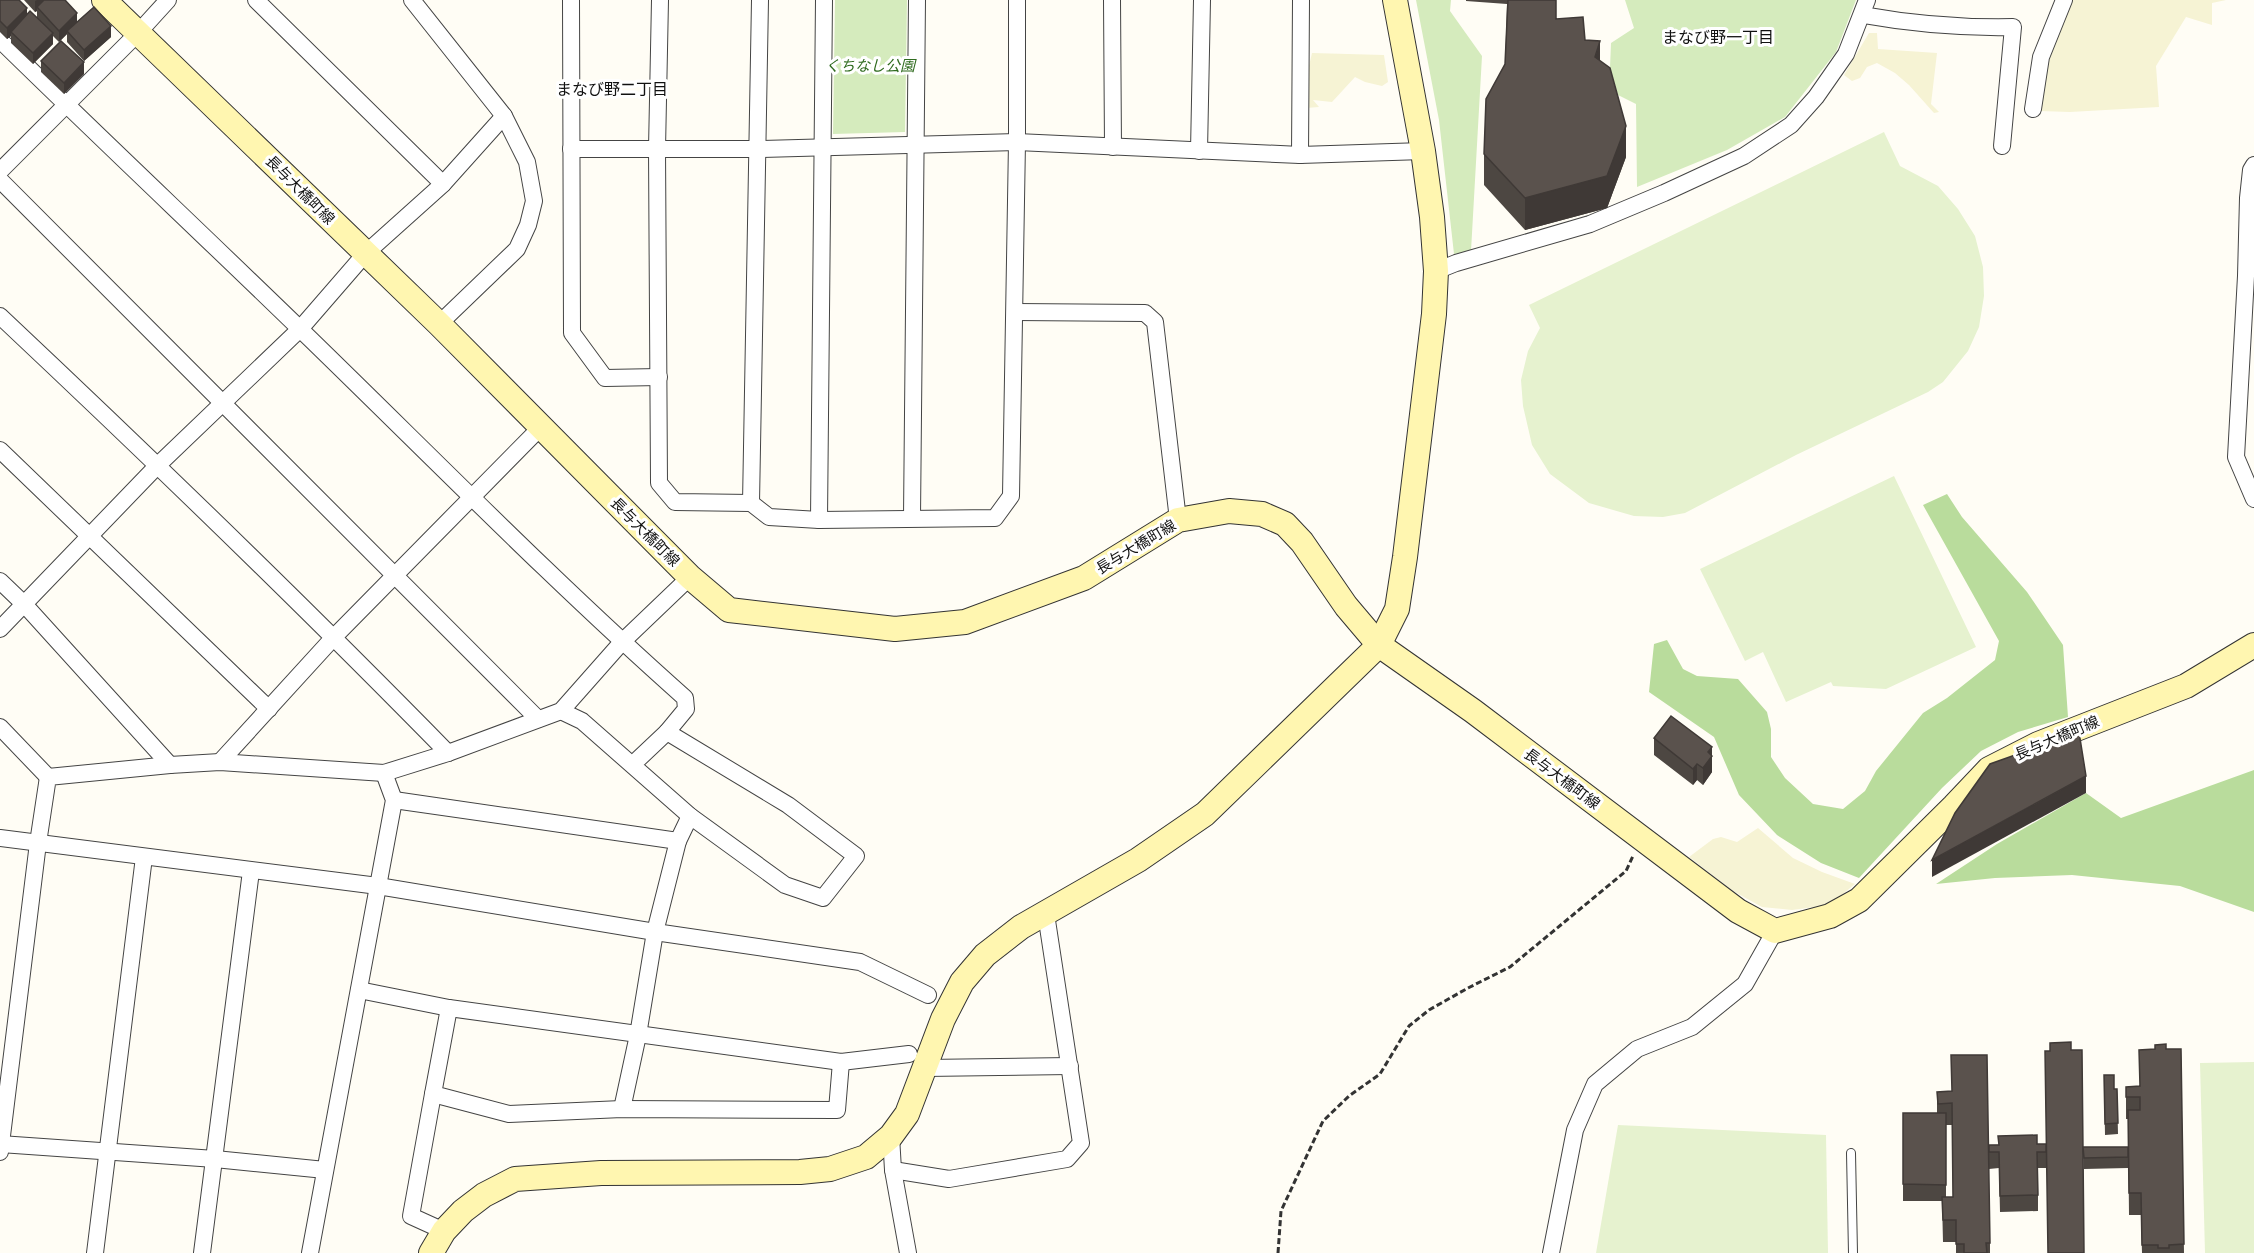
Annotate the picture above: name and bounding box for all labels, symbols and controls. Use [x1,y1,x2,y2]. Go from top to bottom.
district label: まなび野一丁目 [1662,27,1774,47]
park label: くちなし公園 [825,56,917,75]
district label: まなび野二丁目 [556,79,668,99]
street label: 長与大橋町線 [262,151,339,228]
street label: 長与大橋町線 [607,493,684,570]
street label: 長与大橋町線 [1092,515,1179,578]
street label: 長与大橋町線 [2012,711,2102,764]
street label: 長与大橋町線 [1521,744,1604,813]

